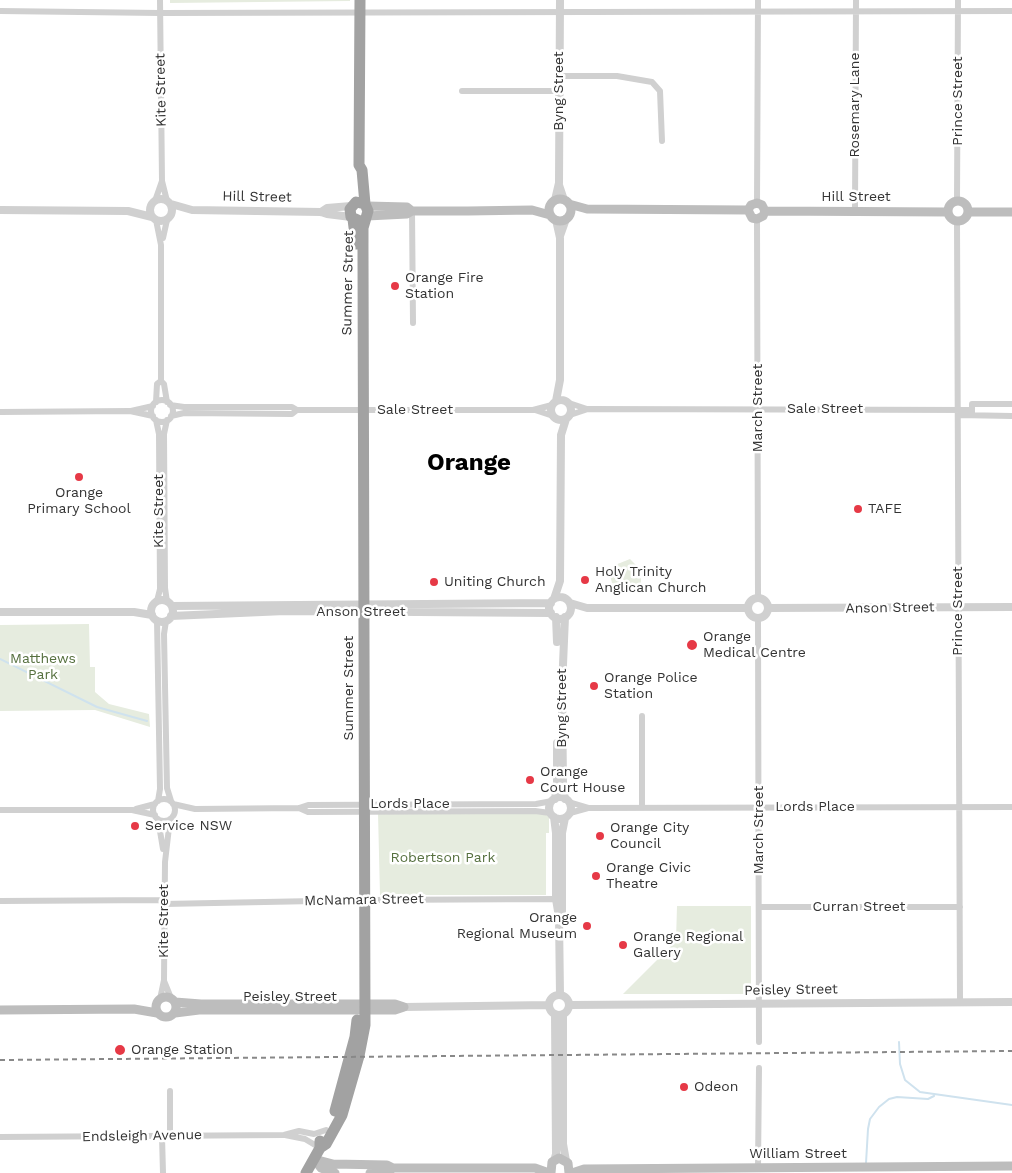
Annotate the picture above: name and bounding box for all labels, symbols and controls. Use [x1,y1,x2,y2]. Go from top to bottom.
street label: Byng Street [551,51,567,131]
street label: Kite Street [152,53,170,127]
street label: Rosemary Lane [847,53,863,157]
street label: Prince Street [950,56,966,146]
street label: Hill Street [222,188,292,206]
street label: Hill Street [821,189,891,205]
street label: Summer Street [339,230,357,336]
place label: Orange Fire Station [405,270,484,302]
marker: Orange Fire Station [389,280,401,292]
street label: March Street [750,364,766,452]
street label: Sale Street [787,401,863,417]
street label: Sale Street [377,402,453,418]
district label: Orange [427,449,511,477]
marker: Orange Primary School [73,471,85,483]
street label: Kite Street [151,474,167,548]
place label: Orange Primary School [27,485,131,518]
place label: TAFE [868,501,902,517]
marker: TAFE [852,503,864,515]
place label: Holy Trinity Anglican Church [595,564,706,596]
street label: Prince Street [950,566,966,656]
place label: Uniting Church [444,574,546,590]
marker: Holy Trinity Anglican Church [579,574,591,586]
marker: Uniting Church [428,576,440,588]
street label: Anson Street [845,599,935,617]
street label: Anson Street [316,604,406,620]
place label: Orange Medical Centre [703,629,806,662]
street label: Summer Street [341,636,357,740]
marker: Orange Medical Centre [685,638,699,652]
park label: Matthews Park [10,651,76,684]
street label: Byng Street [554,668,570,748]
place label: Orange Police Station [604,670,698,702]
marker: Orange Police Station [588,680,600,692]
place label: Orange Court House [540,764,625,796]
marker: Orange Court House [524,774,536,786]
street label: March Street [751,786,767,874]
street label: Lords Place [370,796,450,812]
street label: Lords Place [775,799,855,815]
place label: Service NSW [145,818,232,834]
marker: Service NSW [129,820,141,832]
place label: Orange City Council [610,820,689,852]
marker: Orange City Council [594,830,606,842]
park label: Robertson Park [391,850,495,866]
place label: Orange Civic Theatre [606,860,691,892]
marker: Orange Civic Theatre [590,870,602,882]
street label: Kite Street [156,884,172,958]
street label: McNamara Street [304,891,424,909]
street label: Curran Street [813,899,905,915]
place label: Orange Regional Museum [457,910,577,942]
marker: Orange Regional Museum [581,920,593,932]
place label: Orange Regional Gallery [633,929,743,962]
marker: Orange Regional Gallery [617,939,629,951]
street label: Peisley Street [744,981,838,999]
street label: Peisley Street [243,989,337,1005]
place label: Orange Station [131,1042,233,1058]
marker: Orange Station [113,1043,127,1057]
place label: Odeon [694,1079,738,1095]
marker: Odeon [678,1081,690,1093]
street label: Endsleigh Avenue [82,1127,202,1145]
street label: William Street [749,1146,847,1162]

